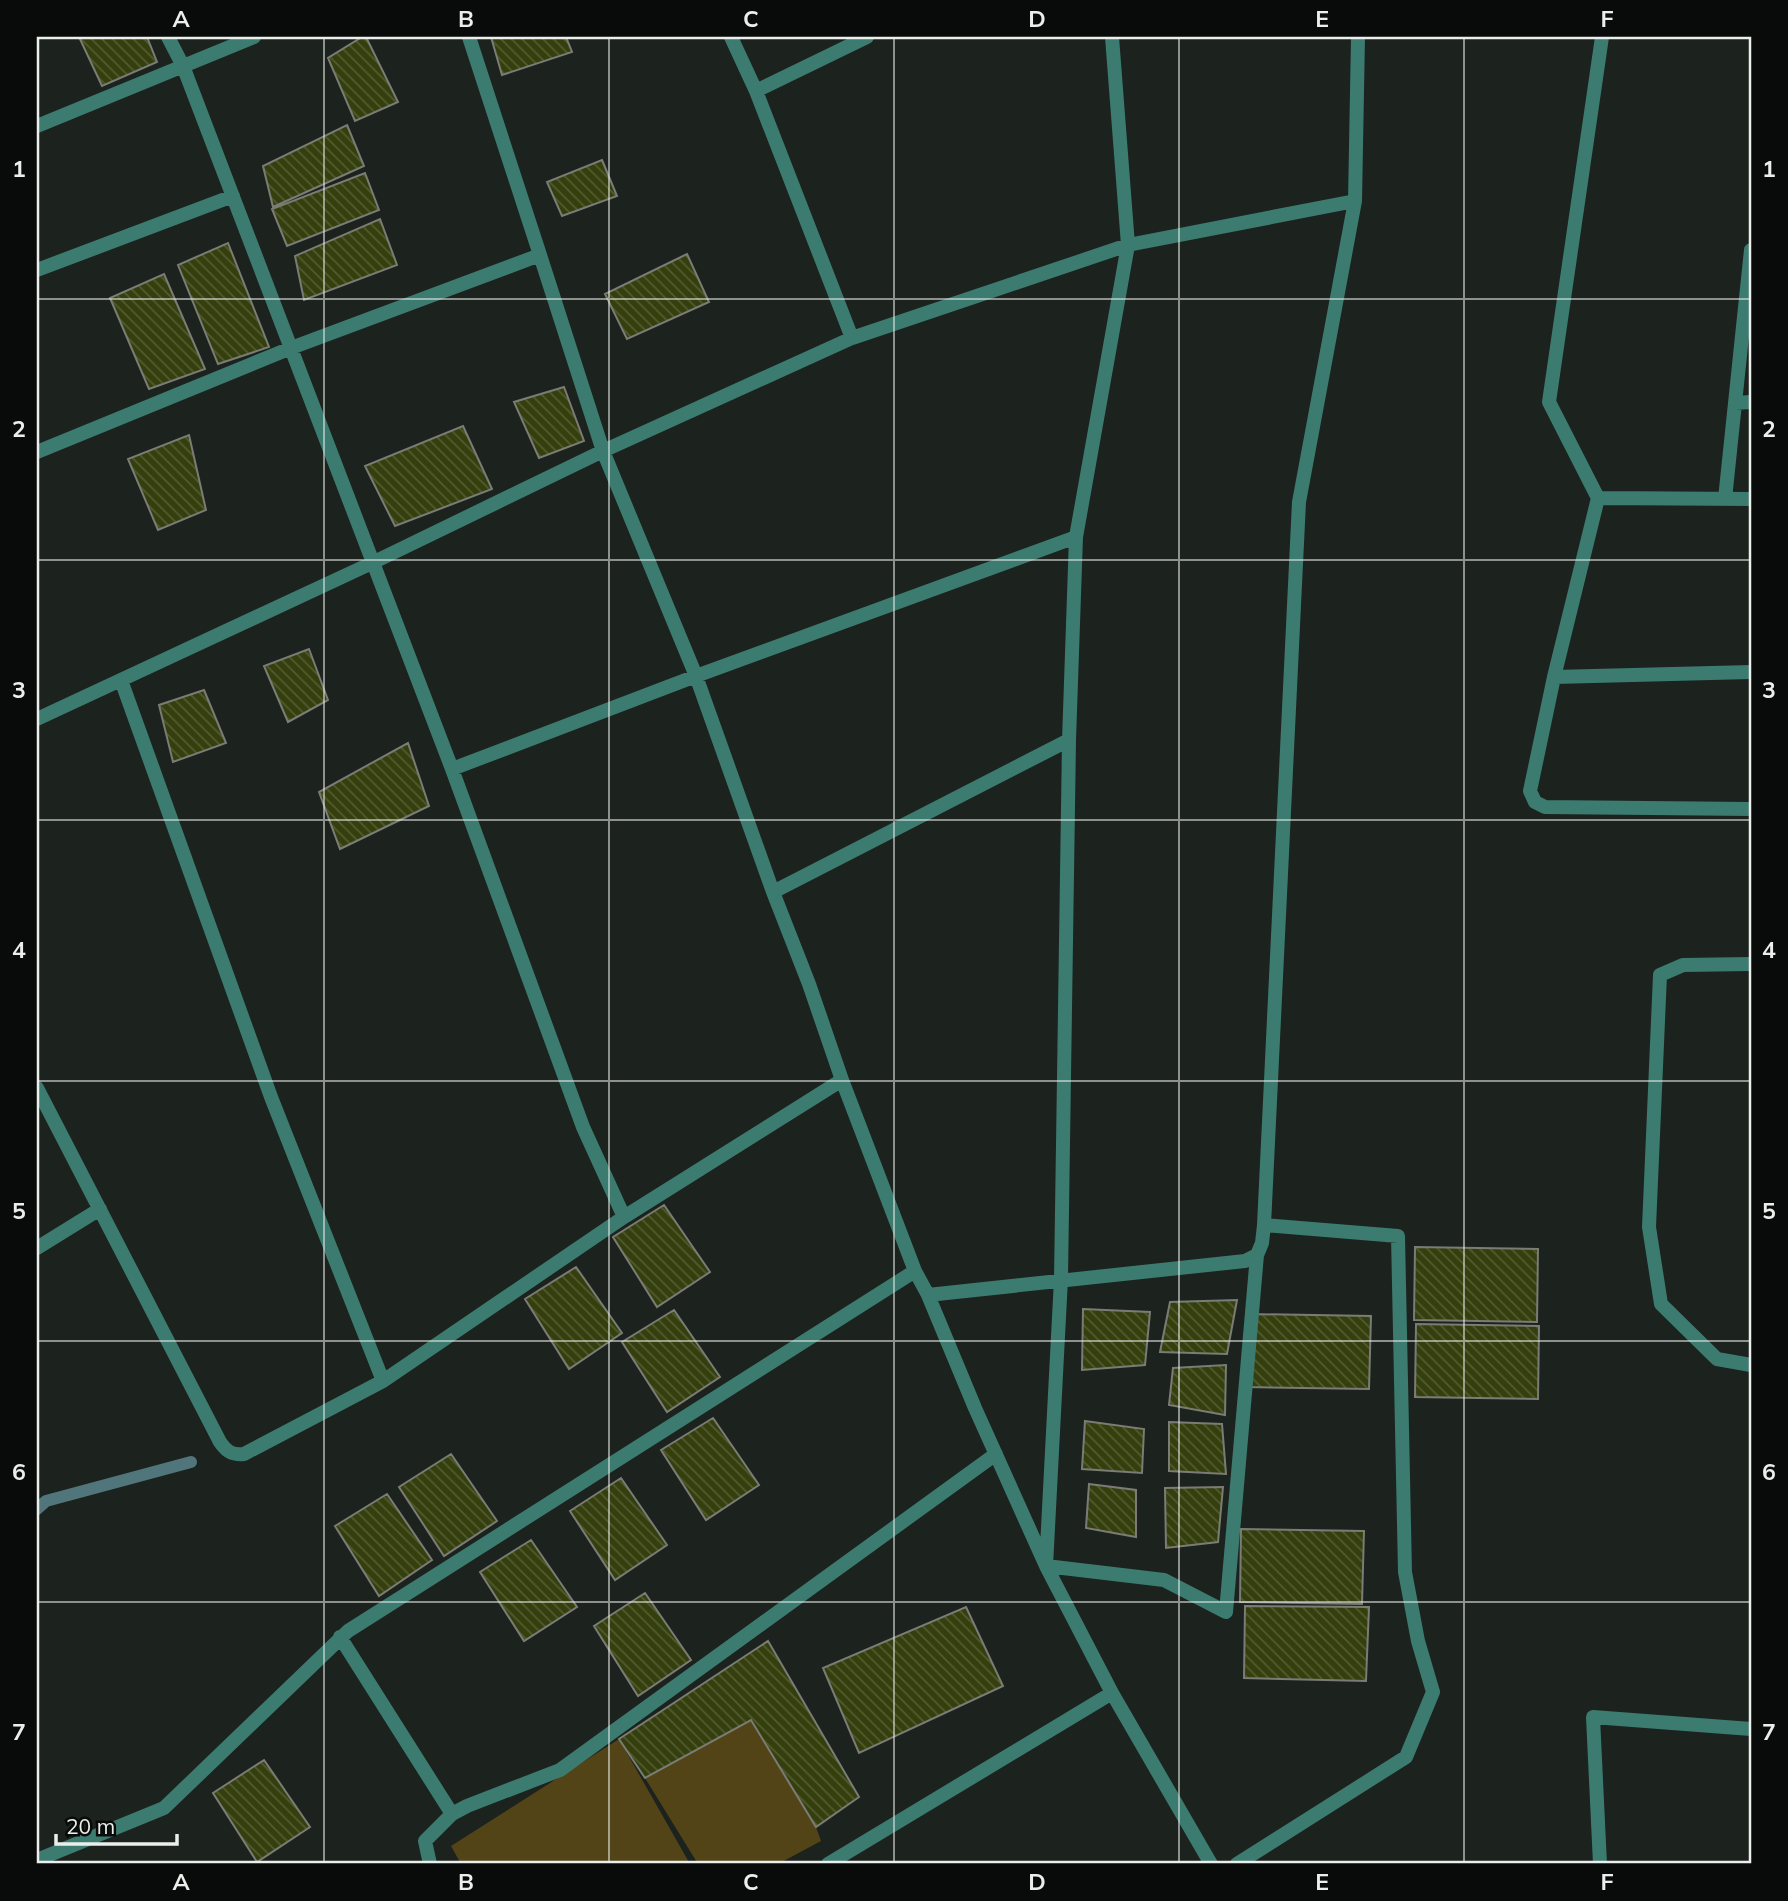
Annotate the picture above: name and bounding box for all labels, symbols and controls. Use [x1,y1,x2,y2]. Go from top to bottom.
text: A [172,4,190,33]
text: B [458,4,474,33]
text: C [743,4,759,33]
text: D [1028,4,1046,33]
text: E [1315,4,1329,33]
text: F [1600,4,1614,33]
text: 1 [12,154,26,183]
text: 1 [1762,154,1776,183]
text: 2 [12,414,26,443]
text: 2 [1762,414,1776,443]
text: 3 [12,675,26,704]
text: 3 [1762,675,1776,704]
text: 4 [12,935,26,964]
text: 4 [1762,935,1776,964]
text: 5 [12,1196,26,1225]
text: 5 [1762,1196,1776,1225]
text: 6 [12,1457,26,1486]
text: 6 [1762,1457,1776,1486]
text: 7 [12,1717,26,1746]
text: 7 [1762,1717,1776,1746]
scale bar [56,1803,177,1847]
text: 20 m [66,1813,115,1839]
text: A [172,1867,190,1896]
text: B [458,1867,474,1896]
text: C [743,1867,759,1896]
text: D [1028,1867,1046,1896]
text: E [1315,1867,1329,1896]
text: F [1600,1867,1614,1896]

